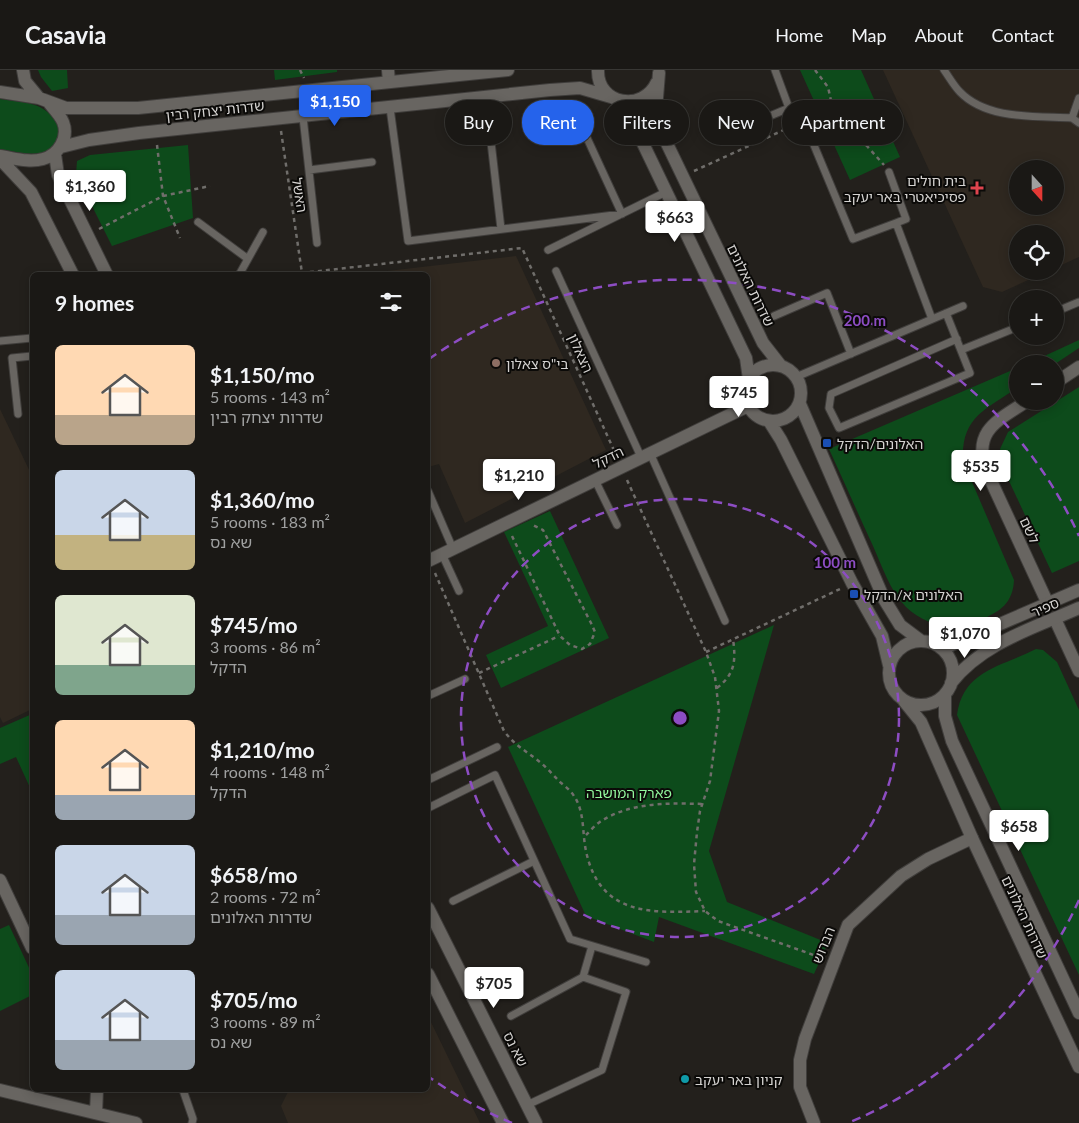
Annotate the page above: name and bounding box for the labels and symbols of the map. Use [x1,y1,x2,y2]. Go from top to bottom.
pin: $1,150 [294,85,376,127]
street label: שדרות יצחק רבין [165,96,265,124]
north arrow [1009,160,1064,215]
pin: $1,360 [49,170,131,212]
place label: בית חולים פסיכיאטרי באר יעקב [844,172,966,205]
street label: האשל [289,176,311,214]
marker: בית חולים פסיכיאטרי באר יעקב [970,181,984,195]
pin: $663 [645,200,705,243]
street label: שדרות האלונים [724,241,778,329]
text: 200 m [844,311,886,329]
street label: הצאלון [565,331,597,375]
place label: בי"ס צאלון [506,355,568,372]
marker: בי"ס צאלון [490,357,502,369]
pin: $745 [709,376,769,418]
place label: האלונים/הדקל [837,435,923,452]
marker: האלונים/הדקל [821,437,833,449]
street label: הדקל [590,442,626,472]
pin: $535 [951,450,1011,492]
pin: $1,210 [478,458,560,501]
street label: לשם [1017,514,1043,546]
text: 100 m [814,553,856,571]
place label: האלונים א/הדקל [864,586,963,603]
marker: האלונים א/הדקל [848,588,860,600]
street label: ספיר [1029,593,1061,621]
pin: $1,070 [924,616,1006,659]
centre of rings [671,709,689,727]
park label: פארק המושבה [586,784,672,801]
pin: $658 [989,810,1049,852]
street label: שדרות האלונים [998,873,1052,961]
street label: הברוש [808,924,838,966]
pin: $705 [464,966,524,1009]
street label: שא נס [500,1029,532,1069]
place label: קניון באר יעקב [695,1071,783,1088]
marker: קניון באר יעקב [679,1073,691,1085]

